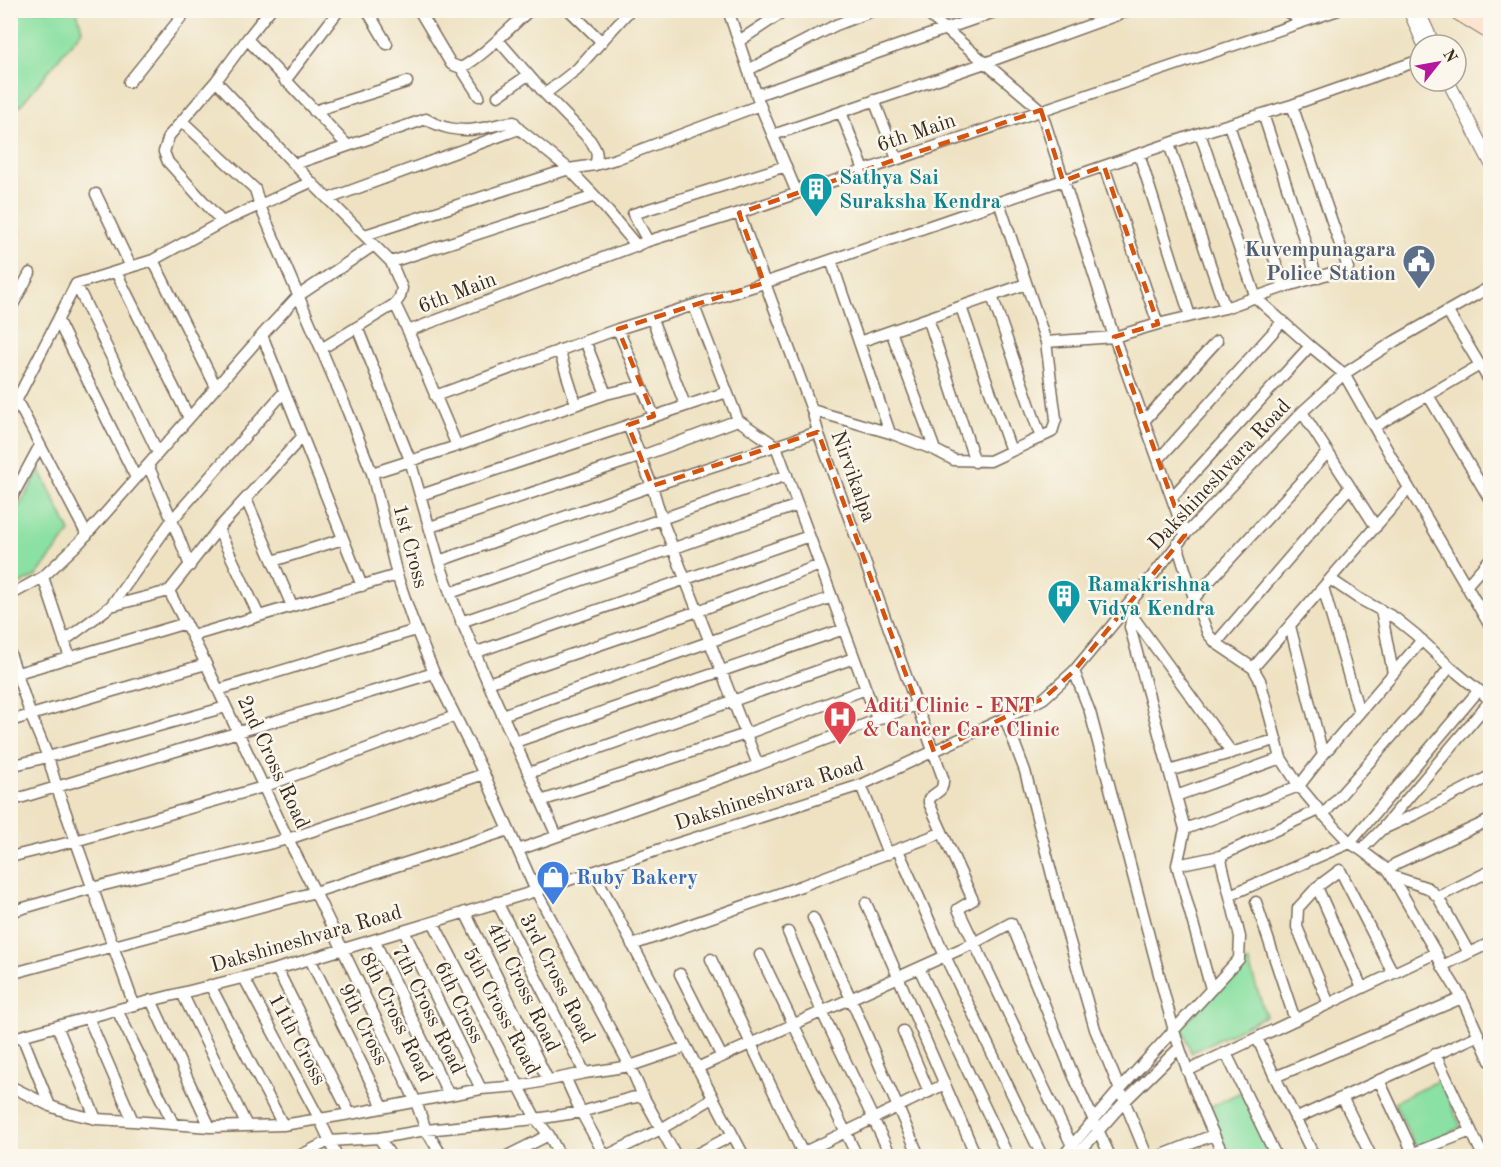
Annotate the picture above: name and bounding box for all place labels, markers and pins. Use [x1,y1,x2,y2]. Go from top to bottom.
place label: Sathya Sai Suraksha Kendra [839,168,1002,213]
building icon: Sathya Sai Suraksha Kendra [798,171,834,218]
place label: Kuvempunagara Police Station [1244,240,1396,285]
public building icon: Kuvempunagara Police Station [1401,243,1437,290]
place label: Ramakrishna Vidya Kendra [1087,575,1215,620]
building icon: Ramakrishna Vidya Kendra [1046,578,1082,625]
place label: Aditi Clinic - ENT & Cancer Care Clinic [863,696,1060,741]
hospital icon: Aditi Clinic - ENT & Cancer Care Clinic [822,699,858,746]
shop icon: Ruby Bakery [535,859,571,906]
place label: Ruby Bakery [576,868,698,889]

